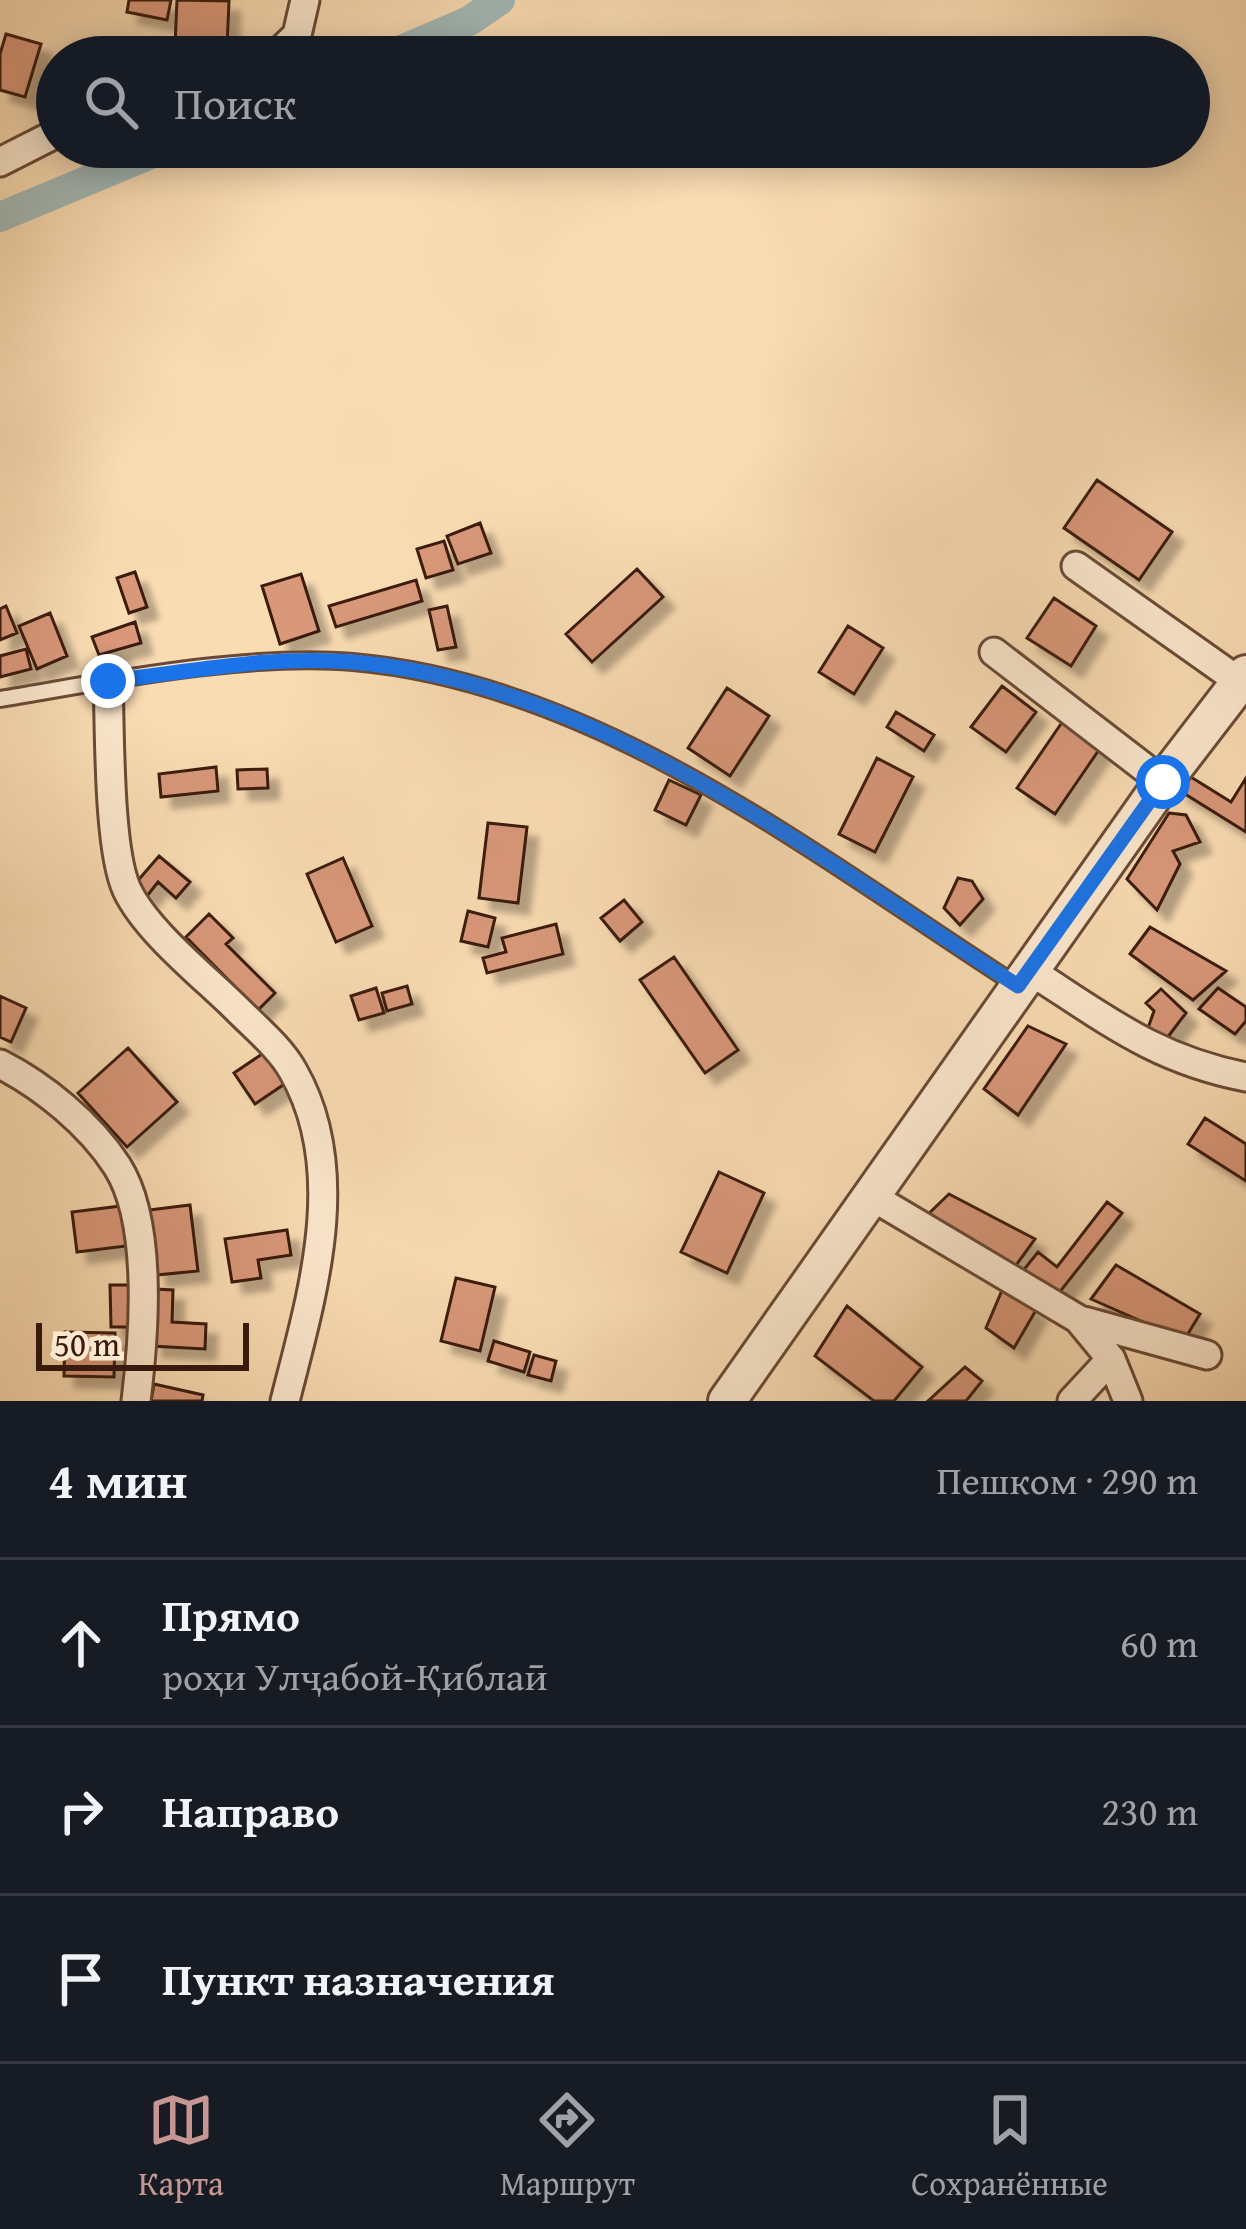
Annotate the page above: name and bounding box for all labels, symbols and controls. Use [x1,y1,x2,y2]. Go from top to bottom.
search box [36,36,1210,168]
icon: search [78,69,144,135]
text: Поиск [174,70,296,135]
route end [81,654,135,708]
route start [1136,755,1190,809]
scale bar [36,1317,249,1370]
text: 50 m [54,1320,120,1368]
text: 4 мин [48,1442,187,1517]
text: Пешком · 290 m [936,1451,1198,1508]
text: Прямо [162,1582,300,1647]
icon: ahead [48,1610,114,1676]
text: 60 m [1120,1614,1198,1671]
text: роҳи Улҷабой-Қиблаӣ [162,1647,548,1704]
icon: right [48,1778,114,1844]
text: Направо [162,1778,339,1843]
text: 230 m [1101,1782,1198,1839]
icon: arrive [48,1946,114,2012]
text: Пункт назначения [162,1946,555,2011]
tab: Карта [138,2087,224,2207]
tab: Маршрут [500,2087,635,2207]
tab: Сохранённые [911,2087,1108,2207]

